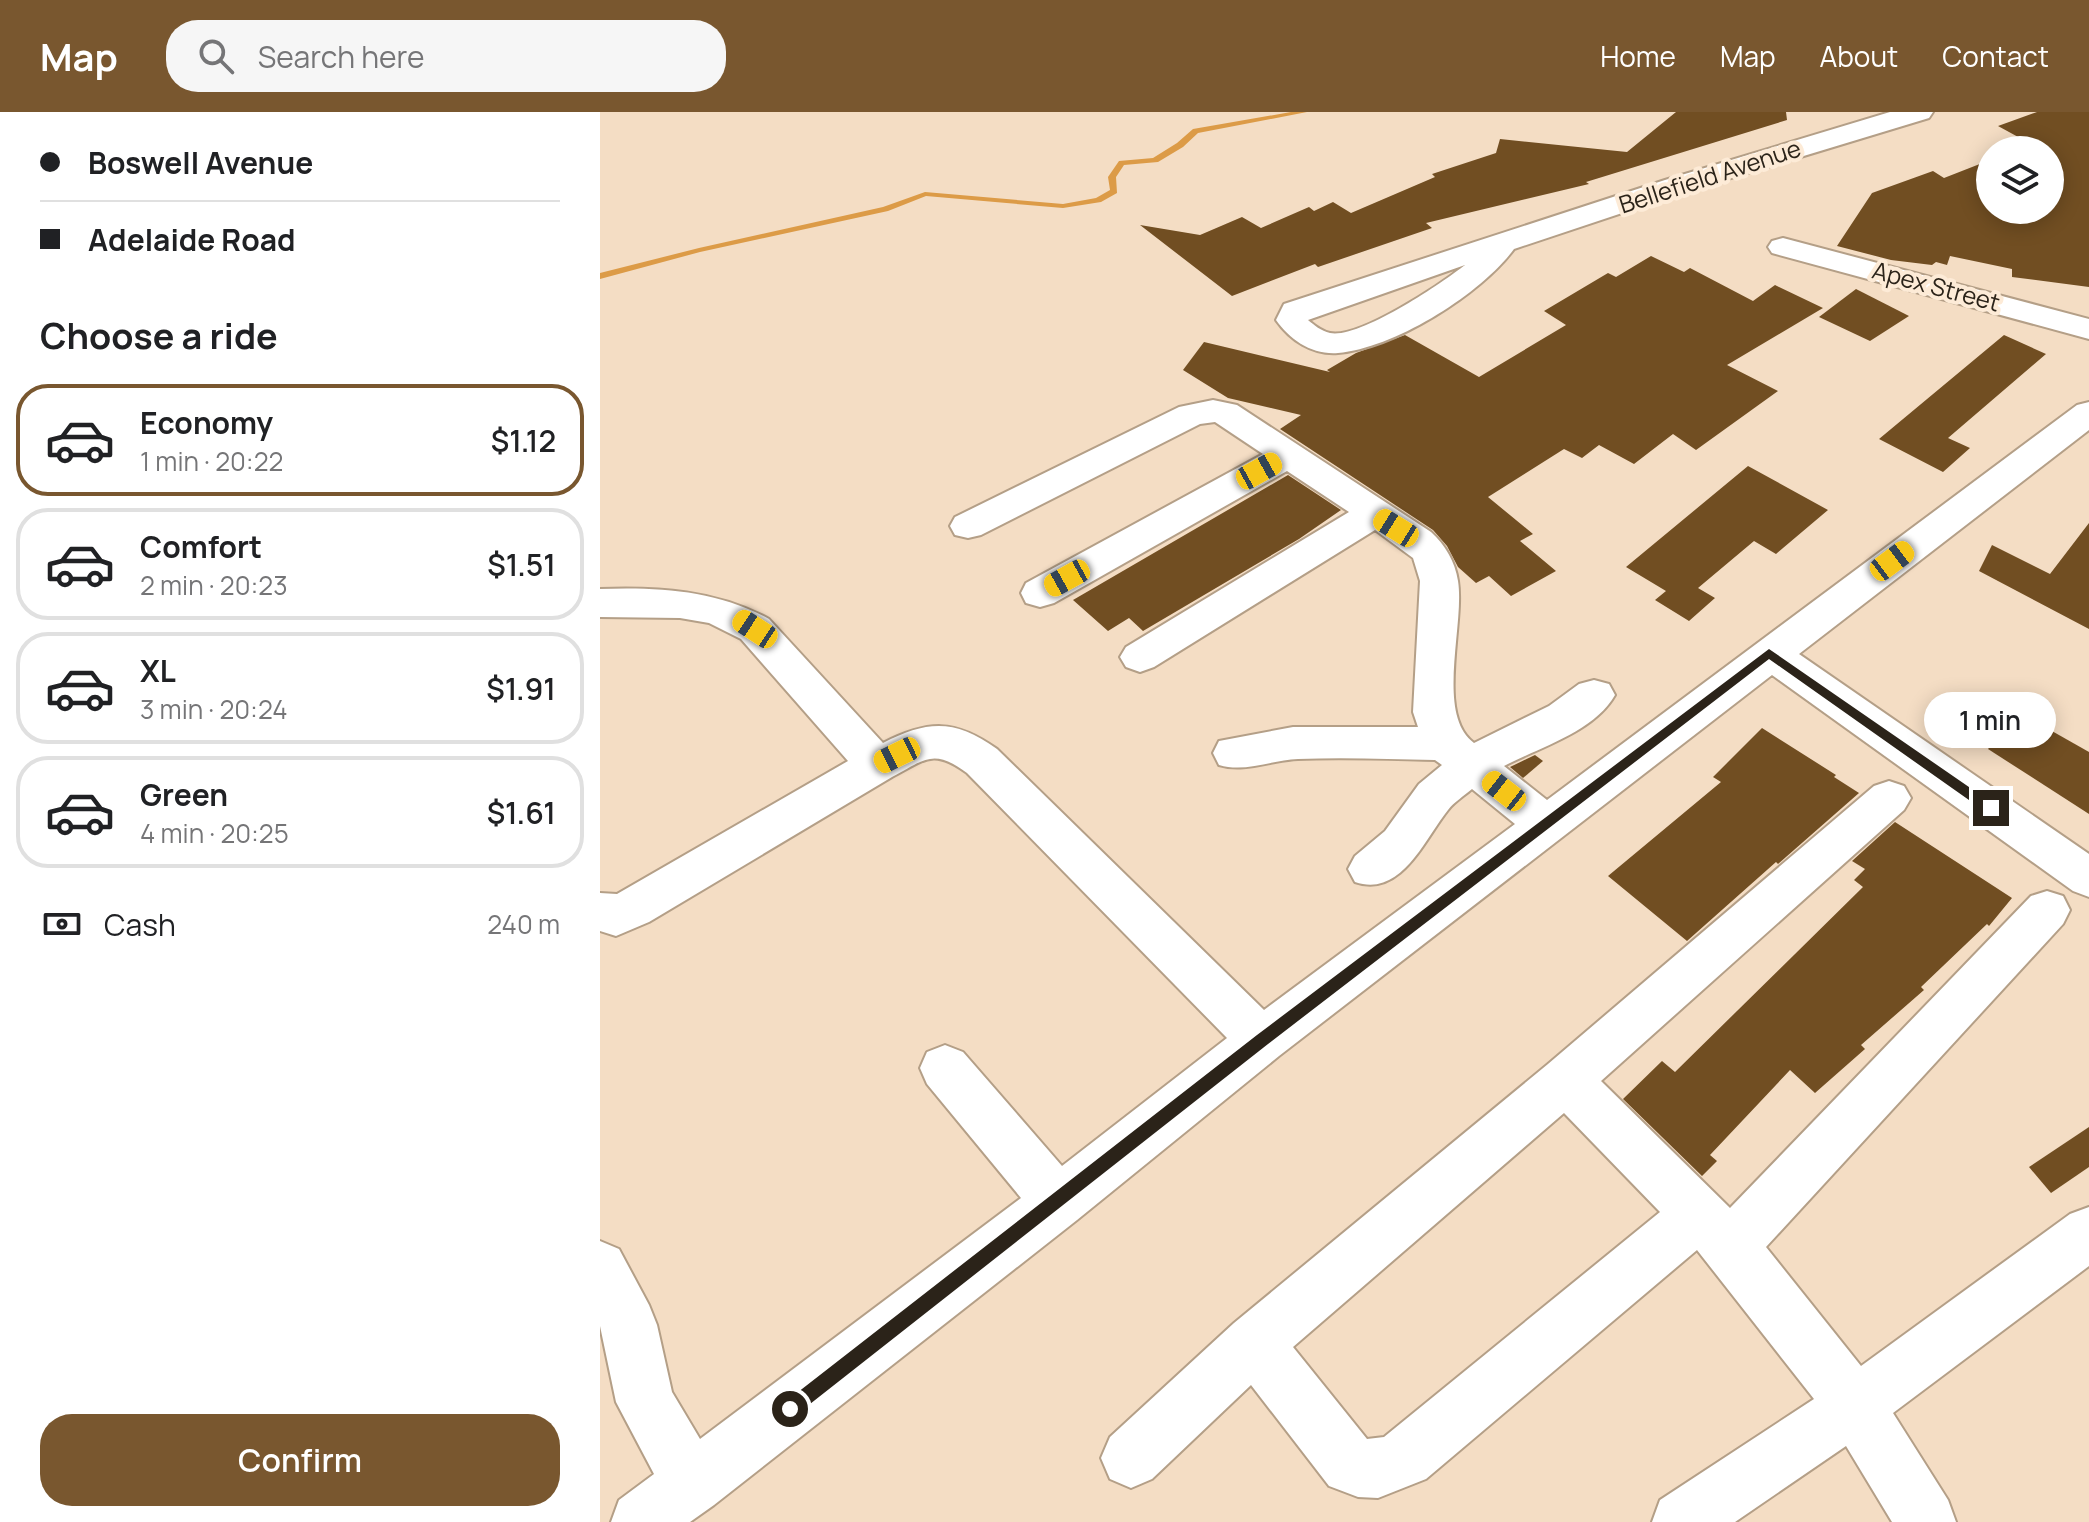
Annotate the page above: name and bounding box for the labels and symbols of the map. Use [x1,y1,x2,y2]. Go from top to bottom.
street label: Bellefield Avenue [1614,131,1805,221]
street label: Apex Street [1869,253,2004,318]
car [1232,449,1286,493]
car [1369,505,1423,551]
car [1866,537,1918,585]
car [1040,556,1094,600]
car [728,606,782,652]
callout: 1 min [1925,692,2057,748]
car [870,734,924,776]
car [1478,767,1530,815]
route end [1973,790,2009,826]
route start [772,1391,808,1427]

